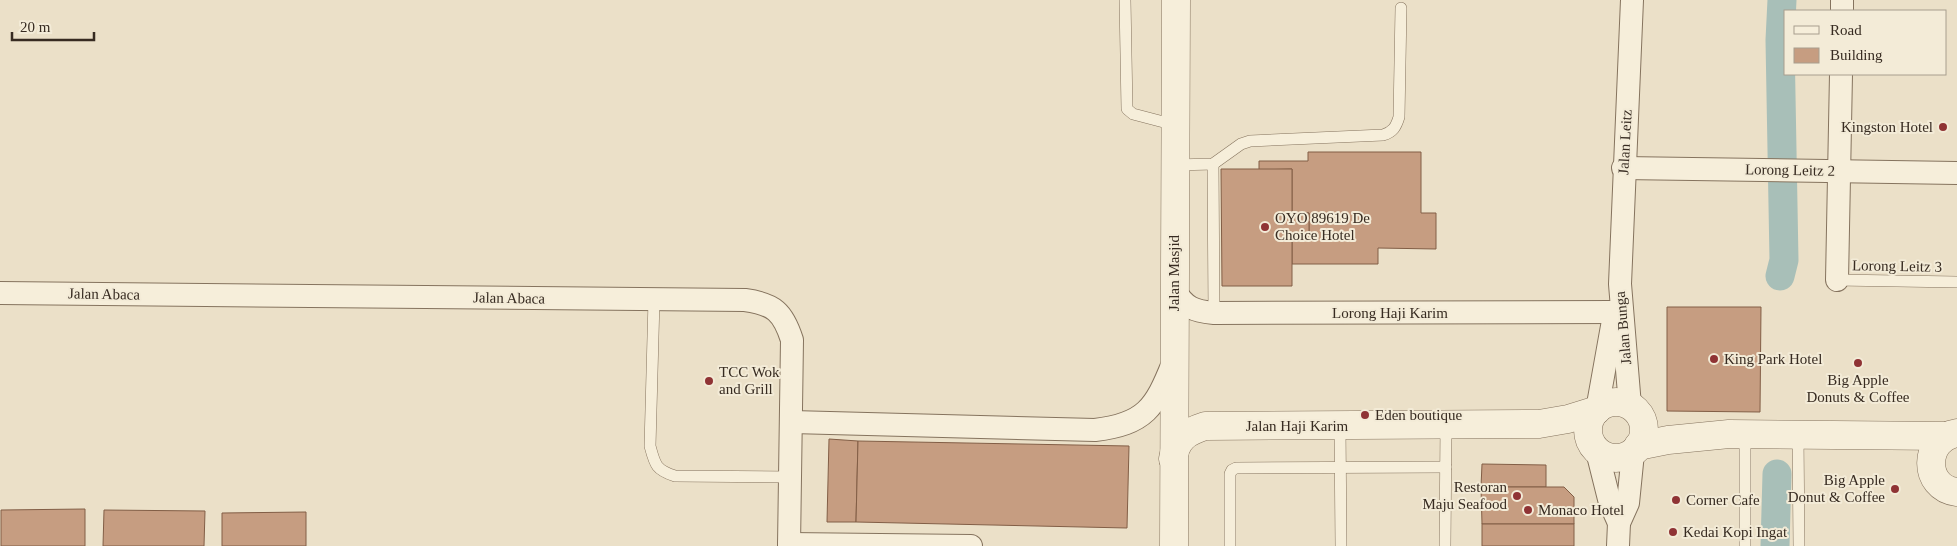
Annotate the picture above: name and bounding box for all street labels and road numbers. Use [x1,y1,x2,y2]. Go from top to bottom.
street label: Jalan Leitz [1615,109,1635,175]
street label: Lorong Leitz 2 [1745,161,1835,179]
street label: Jalan Masjid [1166,234,1182,311]
street label: Lorong Leitz 3 [1852,257,1942,275]
street label: Jalan Abaca [68,285,140,303]
street label: Jalan Abaca [473,289,545,307]
street label: Jalan Bunga [1612,290,1634,365]
street label: Lorong Haji Karim [1332,305,1448,321]
street label: Jalan Haji Karim [1246,418,1349,434]

